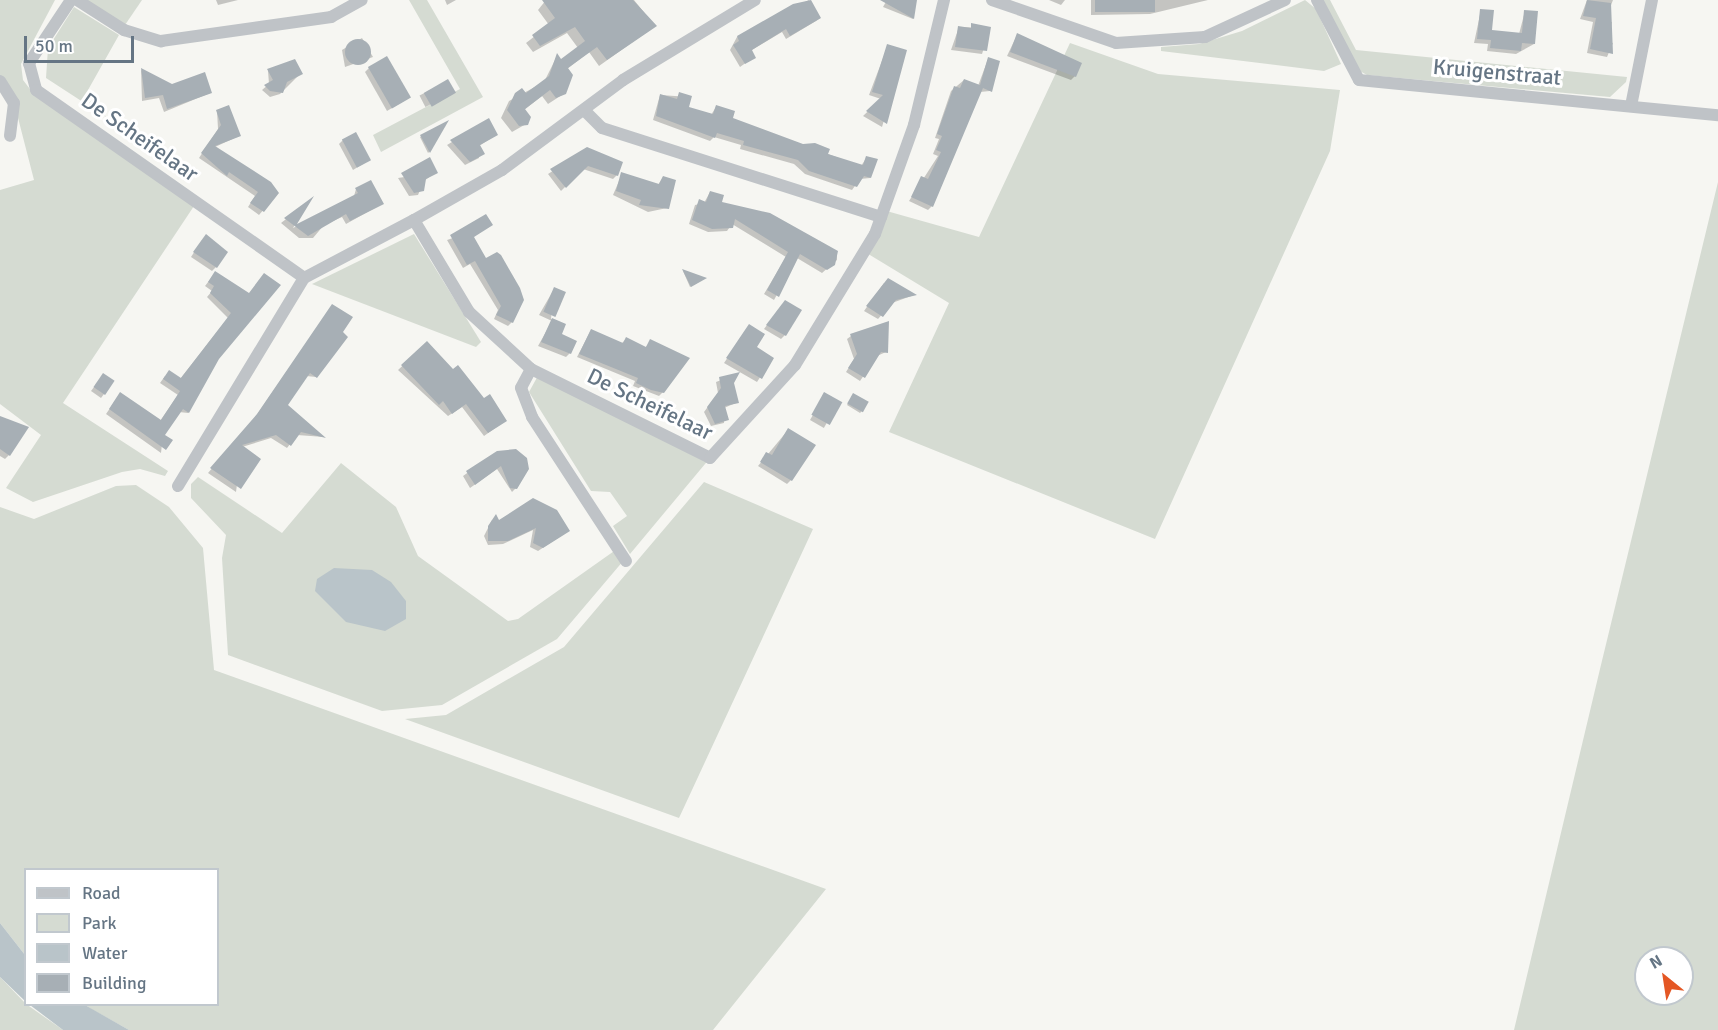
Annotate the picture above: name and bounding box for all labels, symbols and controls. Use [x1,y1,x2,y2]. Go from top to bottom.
scale bar [27,24,136,62]
text: 50 m [35,35,73,57]
street label: Kruigenstraat [1432,53,1562,91]
street label: De Scheifelaar [76,87,204,187]
street label: De Scheifelaar [583,362,717,446]
legend [24,868,219,1006]
text: Road [82,882,121,904]
text: Park [82,912,117,934]
text: Water [82,942,127,964]
north arrow [1634,946,1694,1006]
text: N [1646,951,1666,974]
text: Building [82,972,146,994]

